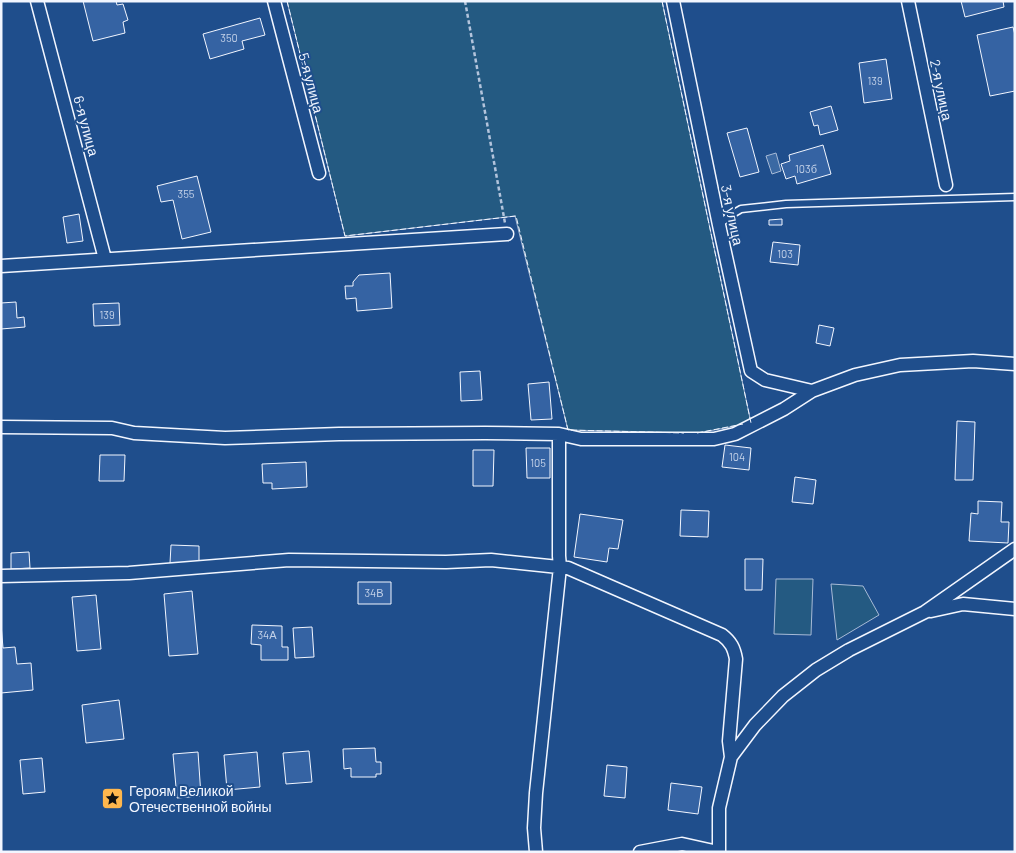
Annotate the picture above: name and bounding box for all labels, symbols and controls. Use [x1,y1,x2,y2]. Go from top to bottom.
house number: 350 [220,31,238,44]
street label: 5-я улица [295,51,328,115]
street label: 2-я улица [927,58,956,122]
house number: 139 [867,74,883,87]
street label: 6-я улица [70,94,103,158]
house number: 103б [795,162,817,175]
street label: 3-я улица [718,183,747,247]
house number: 355 [178,187,195,200]
house number: 103 [777,247,793,260]
house number: 139 [99,308,115,321]
house number: 104 [729,450,745,463]
house number: 105 [530,456,546,469]
house number: 34В [364,586,384,599]
house number: 34А [257,628,277,641]
place label: Героям Великой Отечественной войны [129,782,272,815]
place icon: Героям Великой Отечественной войны [101,787,125,811]

